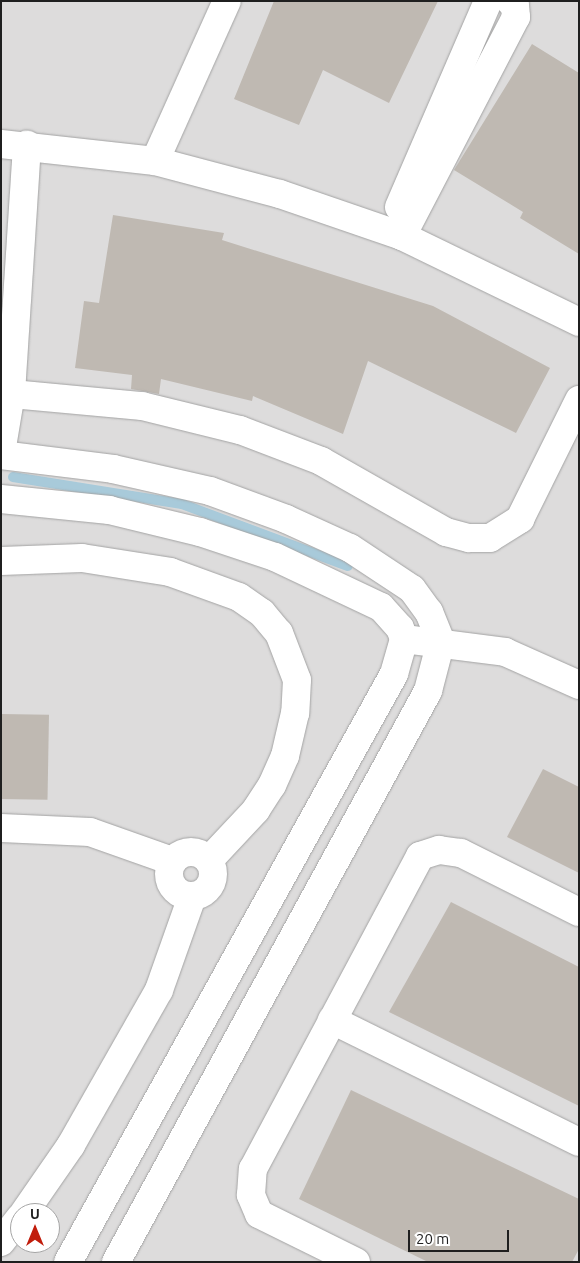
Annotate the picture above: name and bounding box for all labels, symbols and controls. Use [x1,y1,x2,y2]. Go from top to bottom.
north arrow [10,1203,60,1253]
text: U [30,1206,40,1222]
scale bar [410,1220,511,1252]
text: 20 m [416,1230,449,1247]

